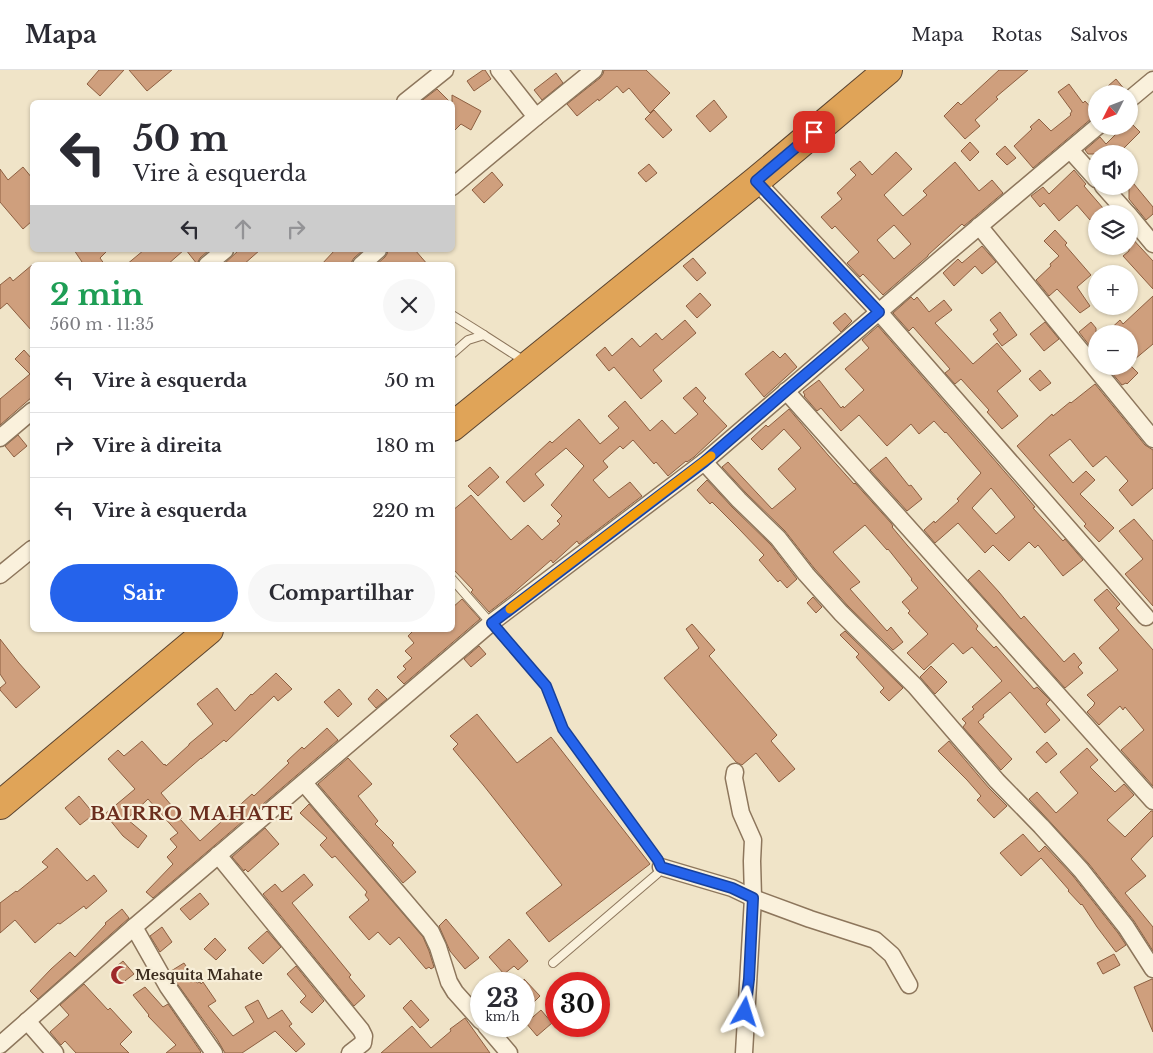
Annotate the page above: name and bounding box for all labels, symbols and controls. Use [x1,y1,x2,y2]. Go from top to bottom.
text: Mapa [25,20,97,49]
text: Mapa [912,24,963,46]
text: Rotas [991,24,1042,46]
text: Salvos [1070,24,1128,46]
north arrow [1088,85,1138,135]
map controls [1088,85,1138,375]
pin [793,111,835,153]
text: 50 m [133,117,228,160]
icon: arrive [800,118,828,146]
icon: left [50,120,115,185]
button: sound [1088,145,1138,195]
text: Vire à esquerda [133,160,307,187]
button: layers [1088,205,1138,255]
icon: left [176,215,204,243]
icon: ahead [229,215,257,243]
icon: right [282,215,310,243]
button: + [1088,265,1138,315]
text: 2 min [50,276,143,313]
button: close [383,279,435,331]
text: 560 m · 11:35 [50,314,154,334]
button: − [1088,325,1138,375]
icon: left [50,366,78,394]
text: Vire à esquerda [93,369,247,392]
text: 50 m [385,369,435,392]
icon: right [50,431,78,459]
text: Vire à direita [93,434,222,457]
text: 180 m [376,434,435,457]
icon: left [50,496,78,524]
text: Vire à esquerda [93,499,247,522]
text: 220 m [372,499,435,522]
button: Sair [50,564,238,622]
button: Compartilhar [248,564,435,622]
district label: BAIRRO MAHATE [90,802,294,825]
mosque icon: Mesquita Mahate [109,964,131,986]
place label: Mesquita Mahate [135,966,263,984]
speed limit sign: 30 [545,972,610,1037]
text: 23 [486,983,519,1014]
position arrow [718,985,770,1037]
text: km/h [485,1009,520,1024]

